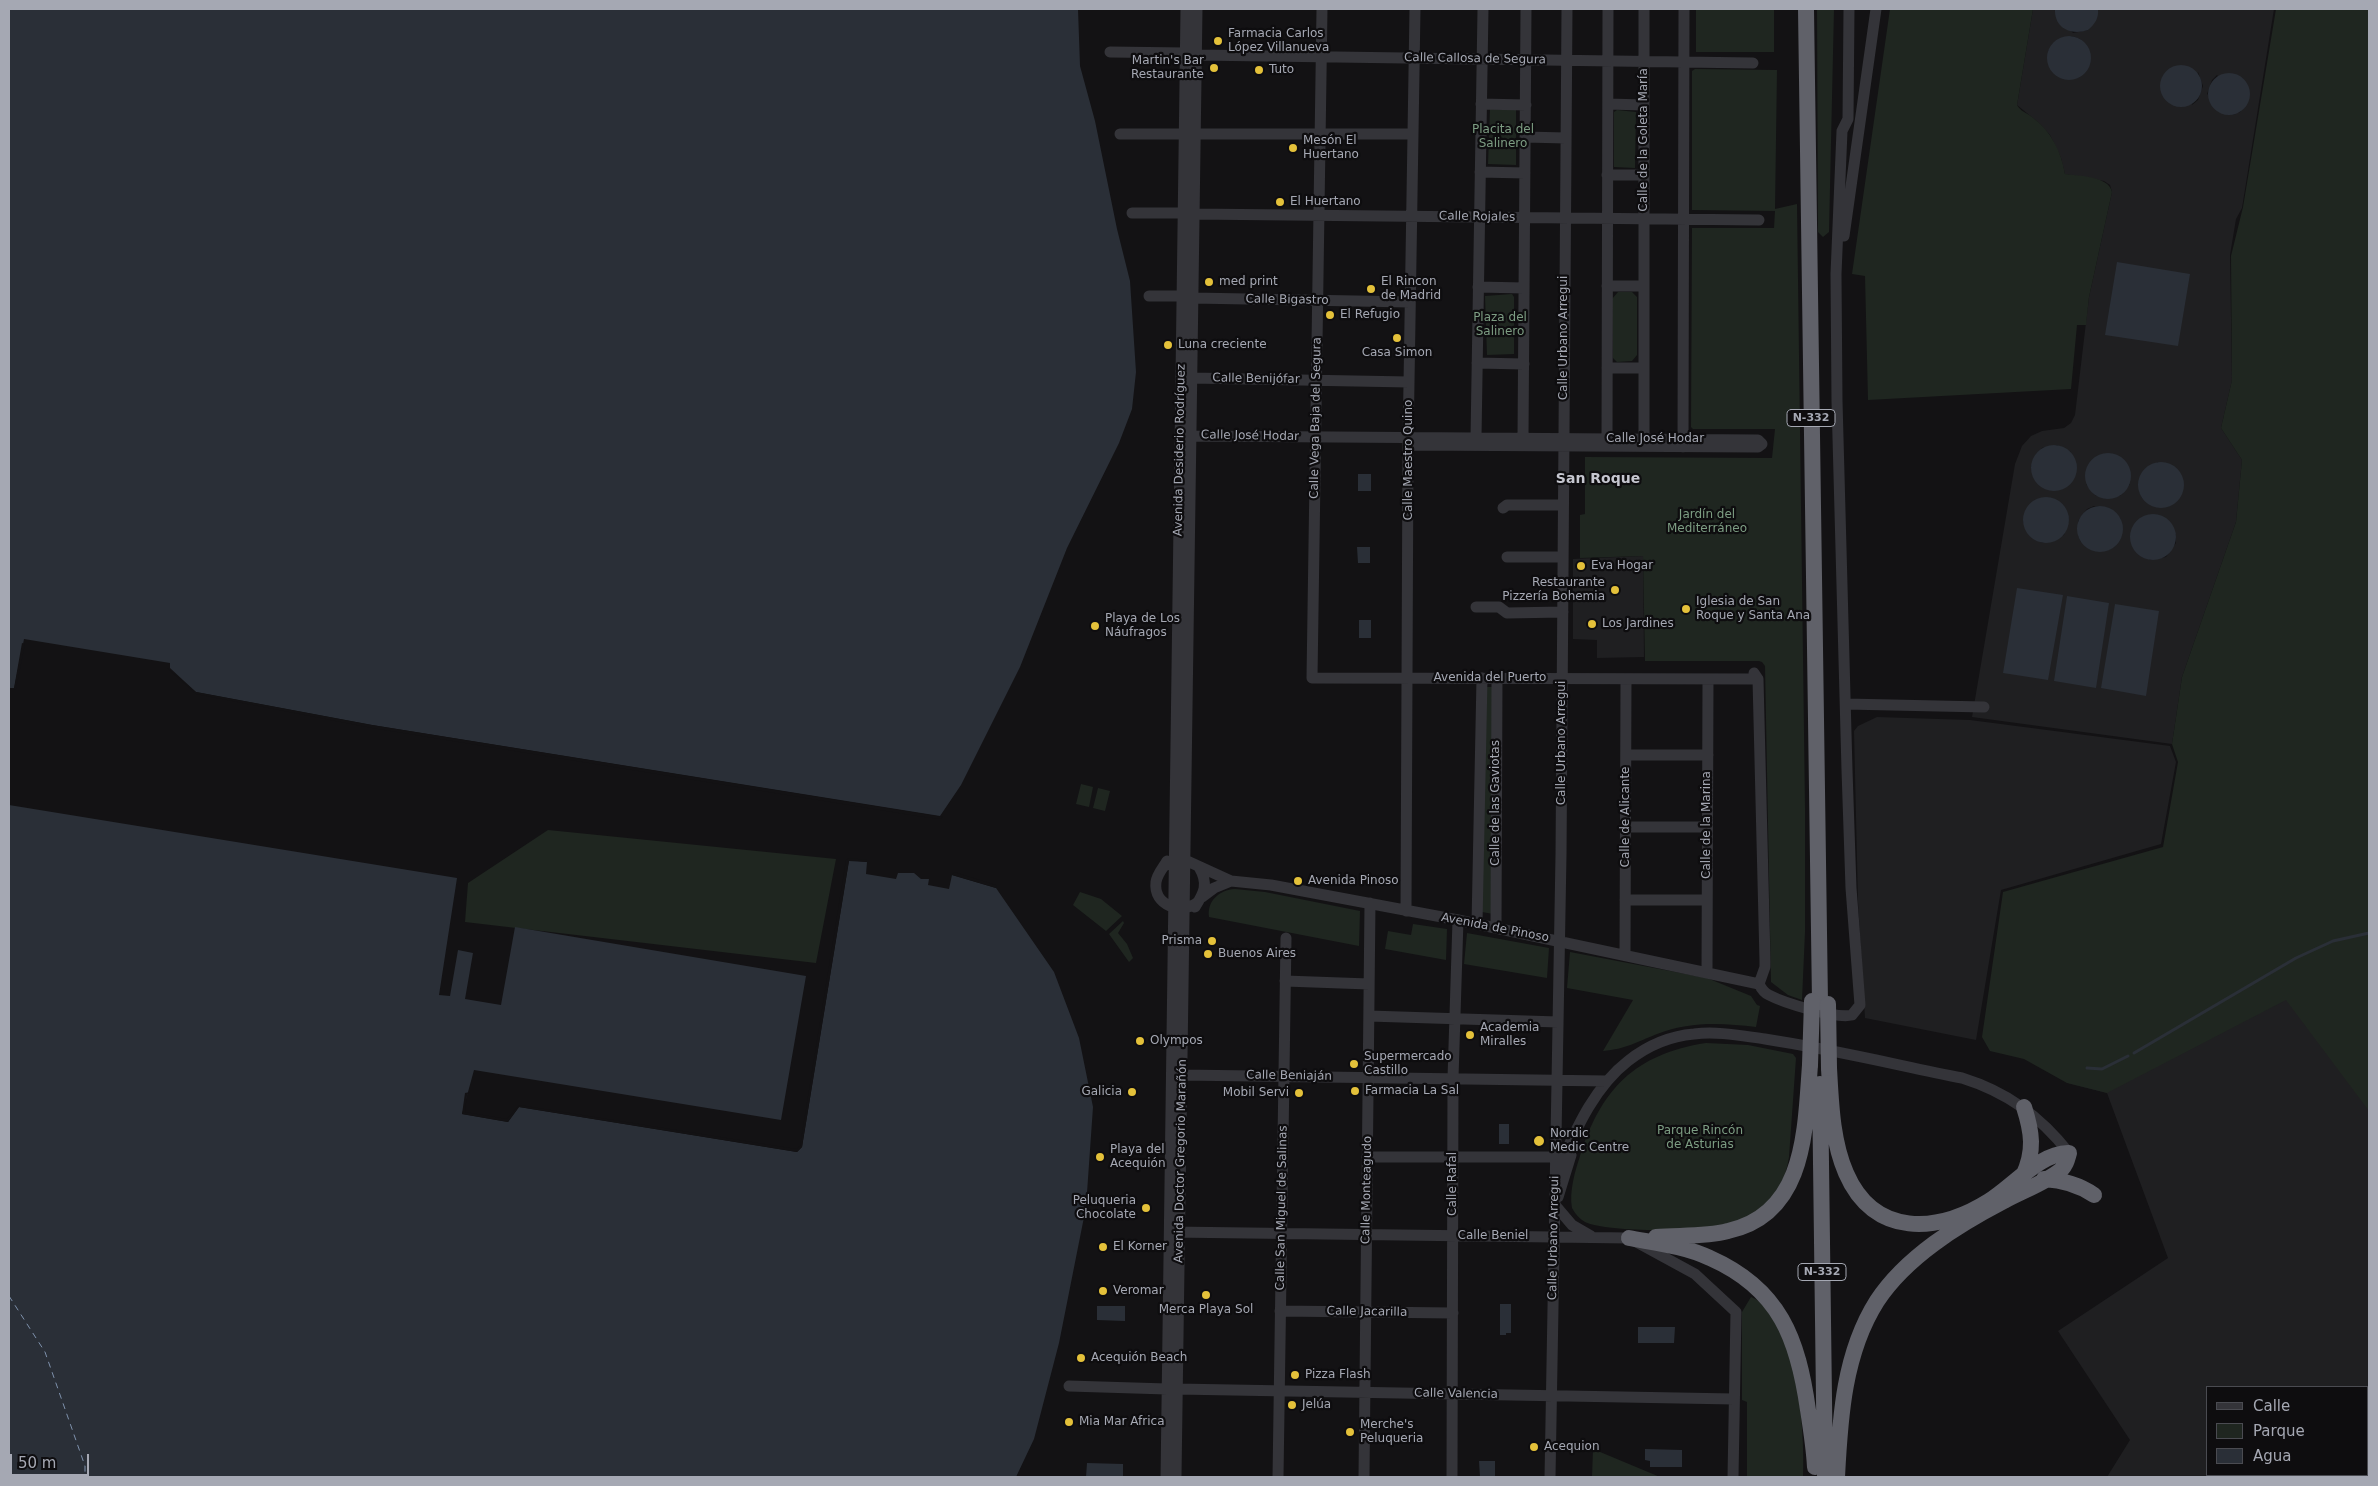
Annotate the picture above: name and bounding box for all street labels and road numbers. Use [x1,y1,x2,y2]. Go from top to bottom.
street label: Calle Callosa de Segura [1404,51,1546,67]
street label: Calle de la Goleta María [1637,68,1651,212]
street label: Calle Rojales [1439,209,1515,225]
street label: Calle Urbano Arregui [1557,276,1571,400]
street label: Calle Bigastro [1245,292,1329,308]
street label: Calle Vega Baja del Segura [1307,337,1325,499]
street label: Avenida Desiderio Rodríguez [1171,364,1189,536]
street label: Calle Benijófar [1212,371,1300,387]
street label: Calle Maestro Quino [1402,400,1416,520]
road number: N-332 [1787,409,1835,426]
street label: Calle José Hodar [1201,428,1299,444]
street label: Calle José Hodar [1606,432,1704,446]
street label: Avenida del Puerto [1434,671,1546,685]
street label: Calle Urbano Arregui [1555,681,1569,805]
street label: Calle de las Gaviotas [1489,740,1503,866]
street label: Calle de Alicante [1619,767,1633,867]
street label: Calle de la Marina [1700,771,1714,879]
street label: Avenida de Pinoso [1440,910,1550,946]
street label: Avenida Doctor Gregorio Marañón [1172,1059,1190,1263]
street label: Calle Beniaján [1246,1068,1332,1084]
street label: Calle San Miguel de Salinas [1273,1125,1291,1291]
street label: Calle Monteagudo [1359,1136,1375,1244]
street label: Calle Rafal [1446,1152,1460,1216]
street label: Calle Urbano Arregui [1546,1176,1562,1300]
street label: Calle Beniel [1458,1229,1528,1243]
road number: N-332 [1798,1264,1846,1280]
street label: Calle Jacarilla [1327,1304,1407,1320]
street label: Calle Valencia [1414,1386,1498,1402]

